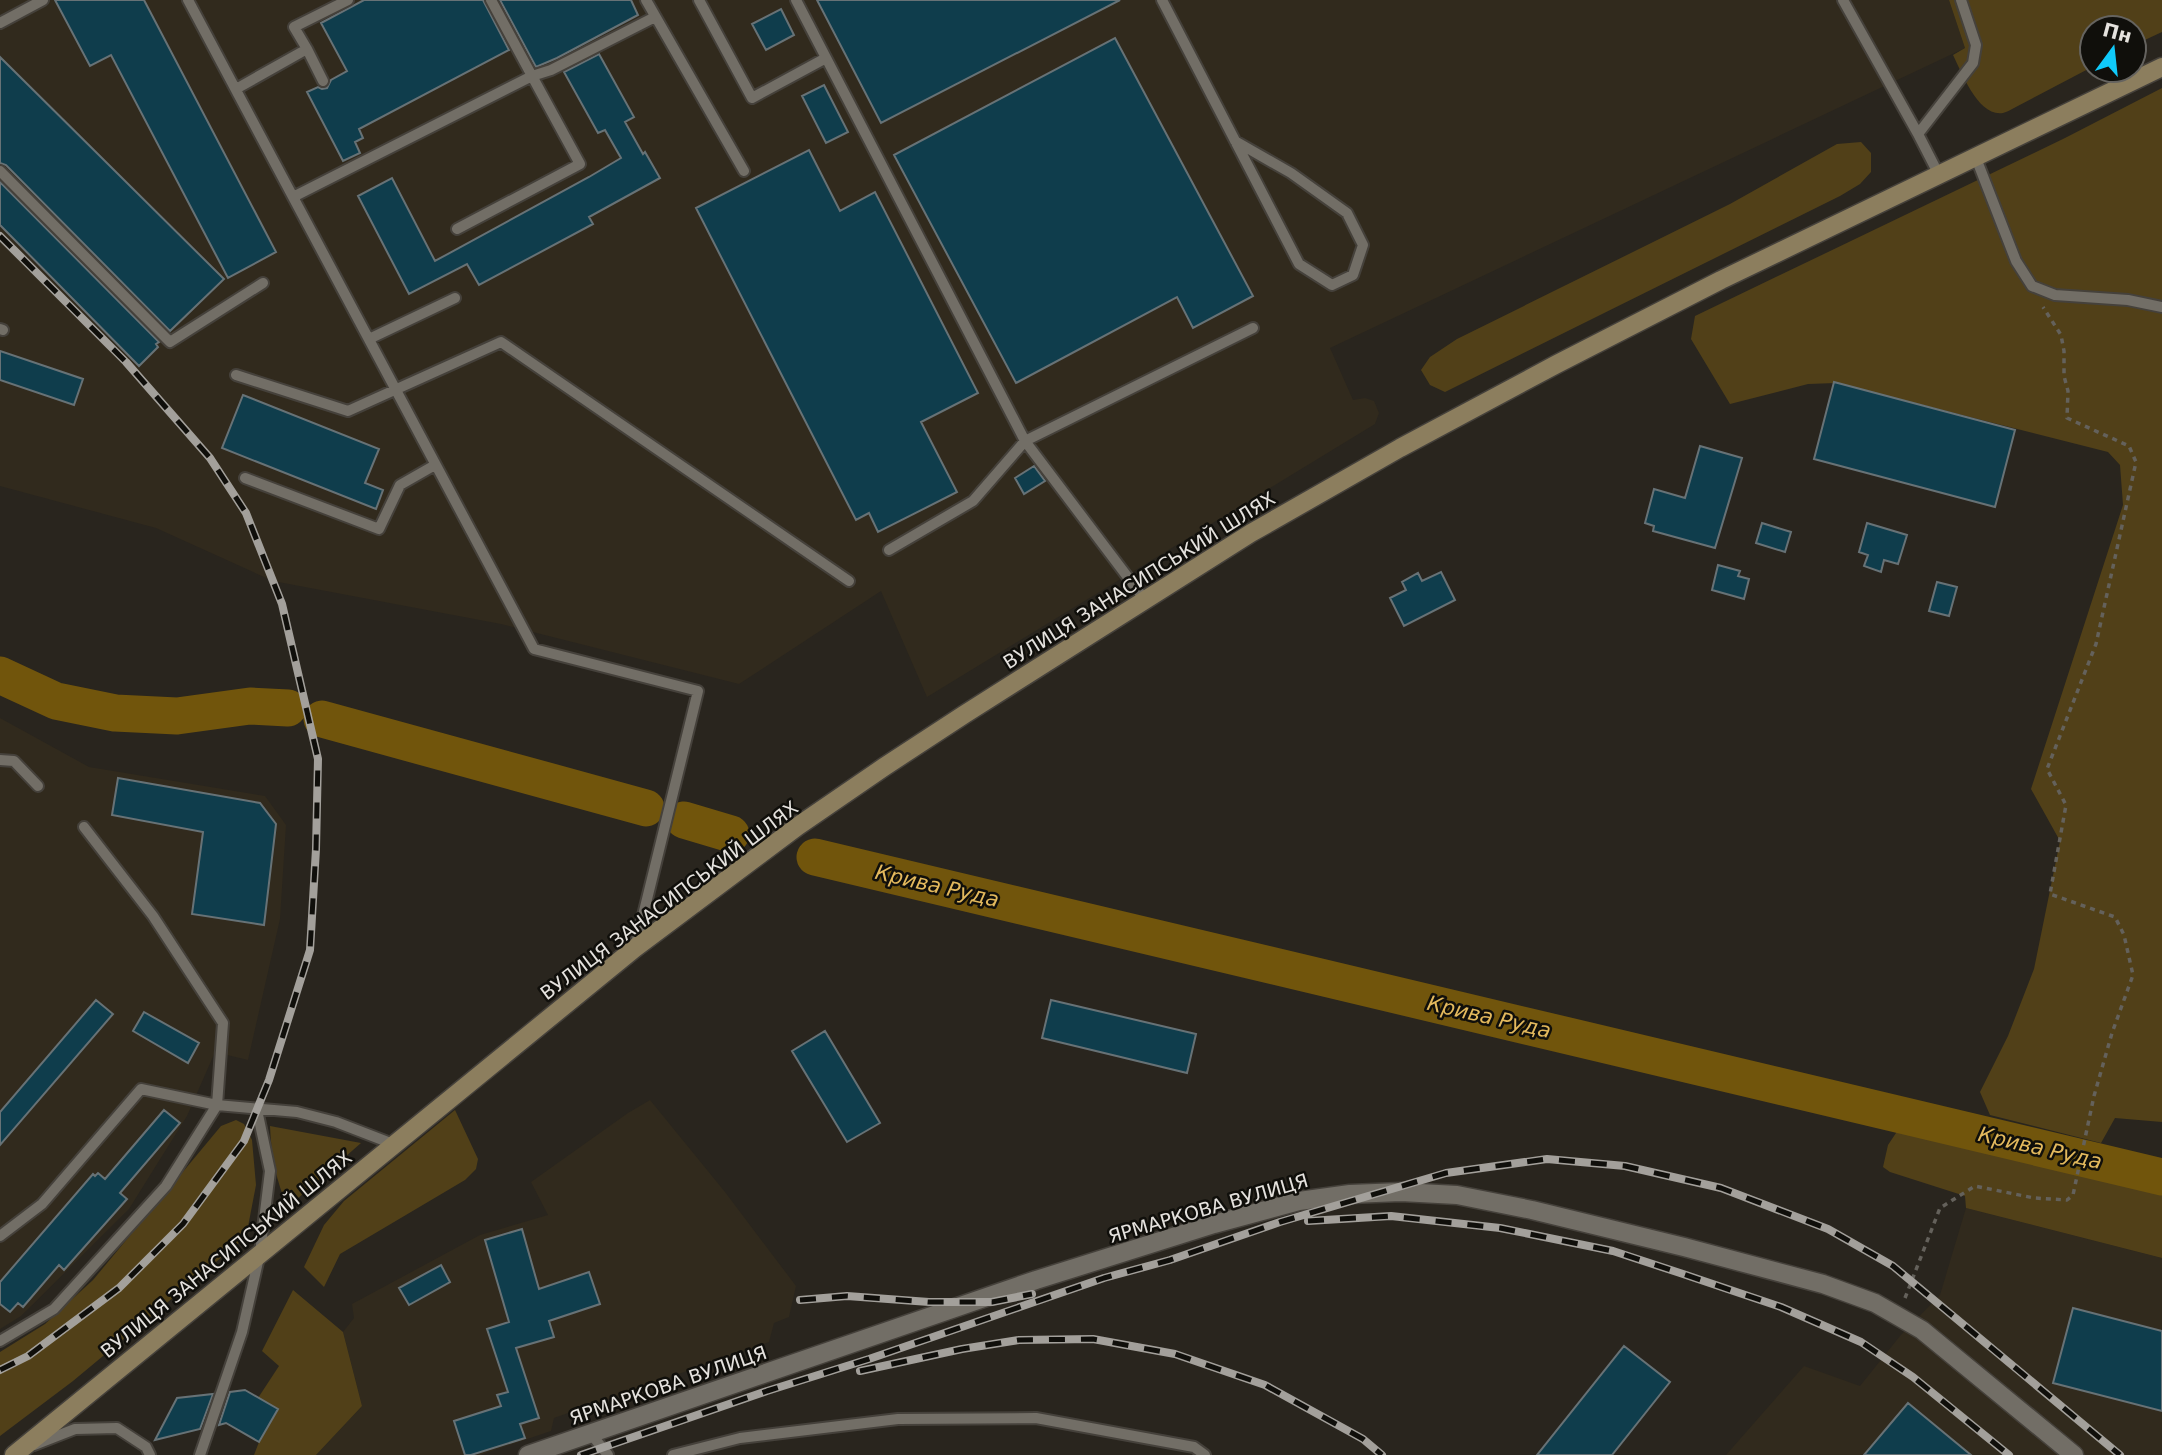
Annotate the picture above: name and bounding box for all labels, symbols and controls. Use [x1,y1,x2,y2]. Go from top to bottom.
north arrow [2078,14,2148,84]
text: Пн [2101,18,2134,47]
street label: ВУЛИЦЯ ЗАНАСИПСЬКИЙ ШЛЯХ [999,487,1279,673]
street label: ВУЛИЦЯ ЗАНАСИПСЬКИЙ ШЛЯХ [536,796,802,1004]
water label: Крива Руда [873,860,1001,912]
water label: Крива Руда [1425,991,1553,1043]
water label: Крива Руда [1976,1122,2104,1174]
street label: ВУЛИЦЯ ЗАНАСИПСЬКИЙ ШЛЯХ [96,1146,356,1362]
street label: ЯРМАРКОВА ВУЛИЦЯ [1105,1169,1311,1247]
street label: ЯРМАРКОВА ВУЛИЦЯ [567,1341,769,1429]

